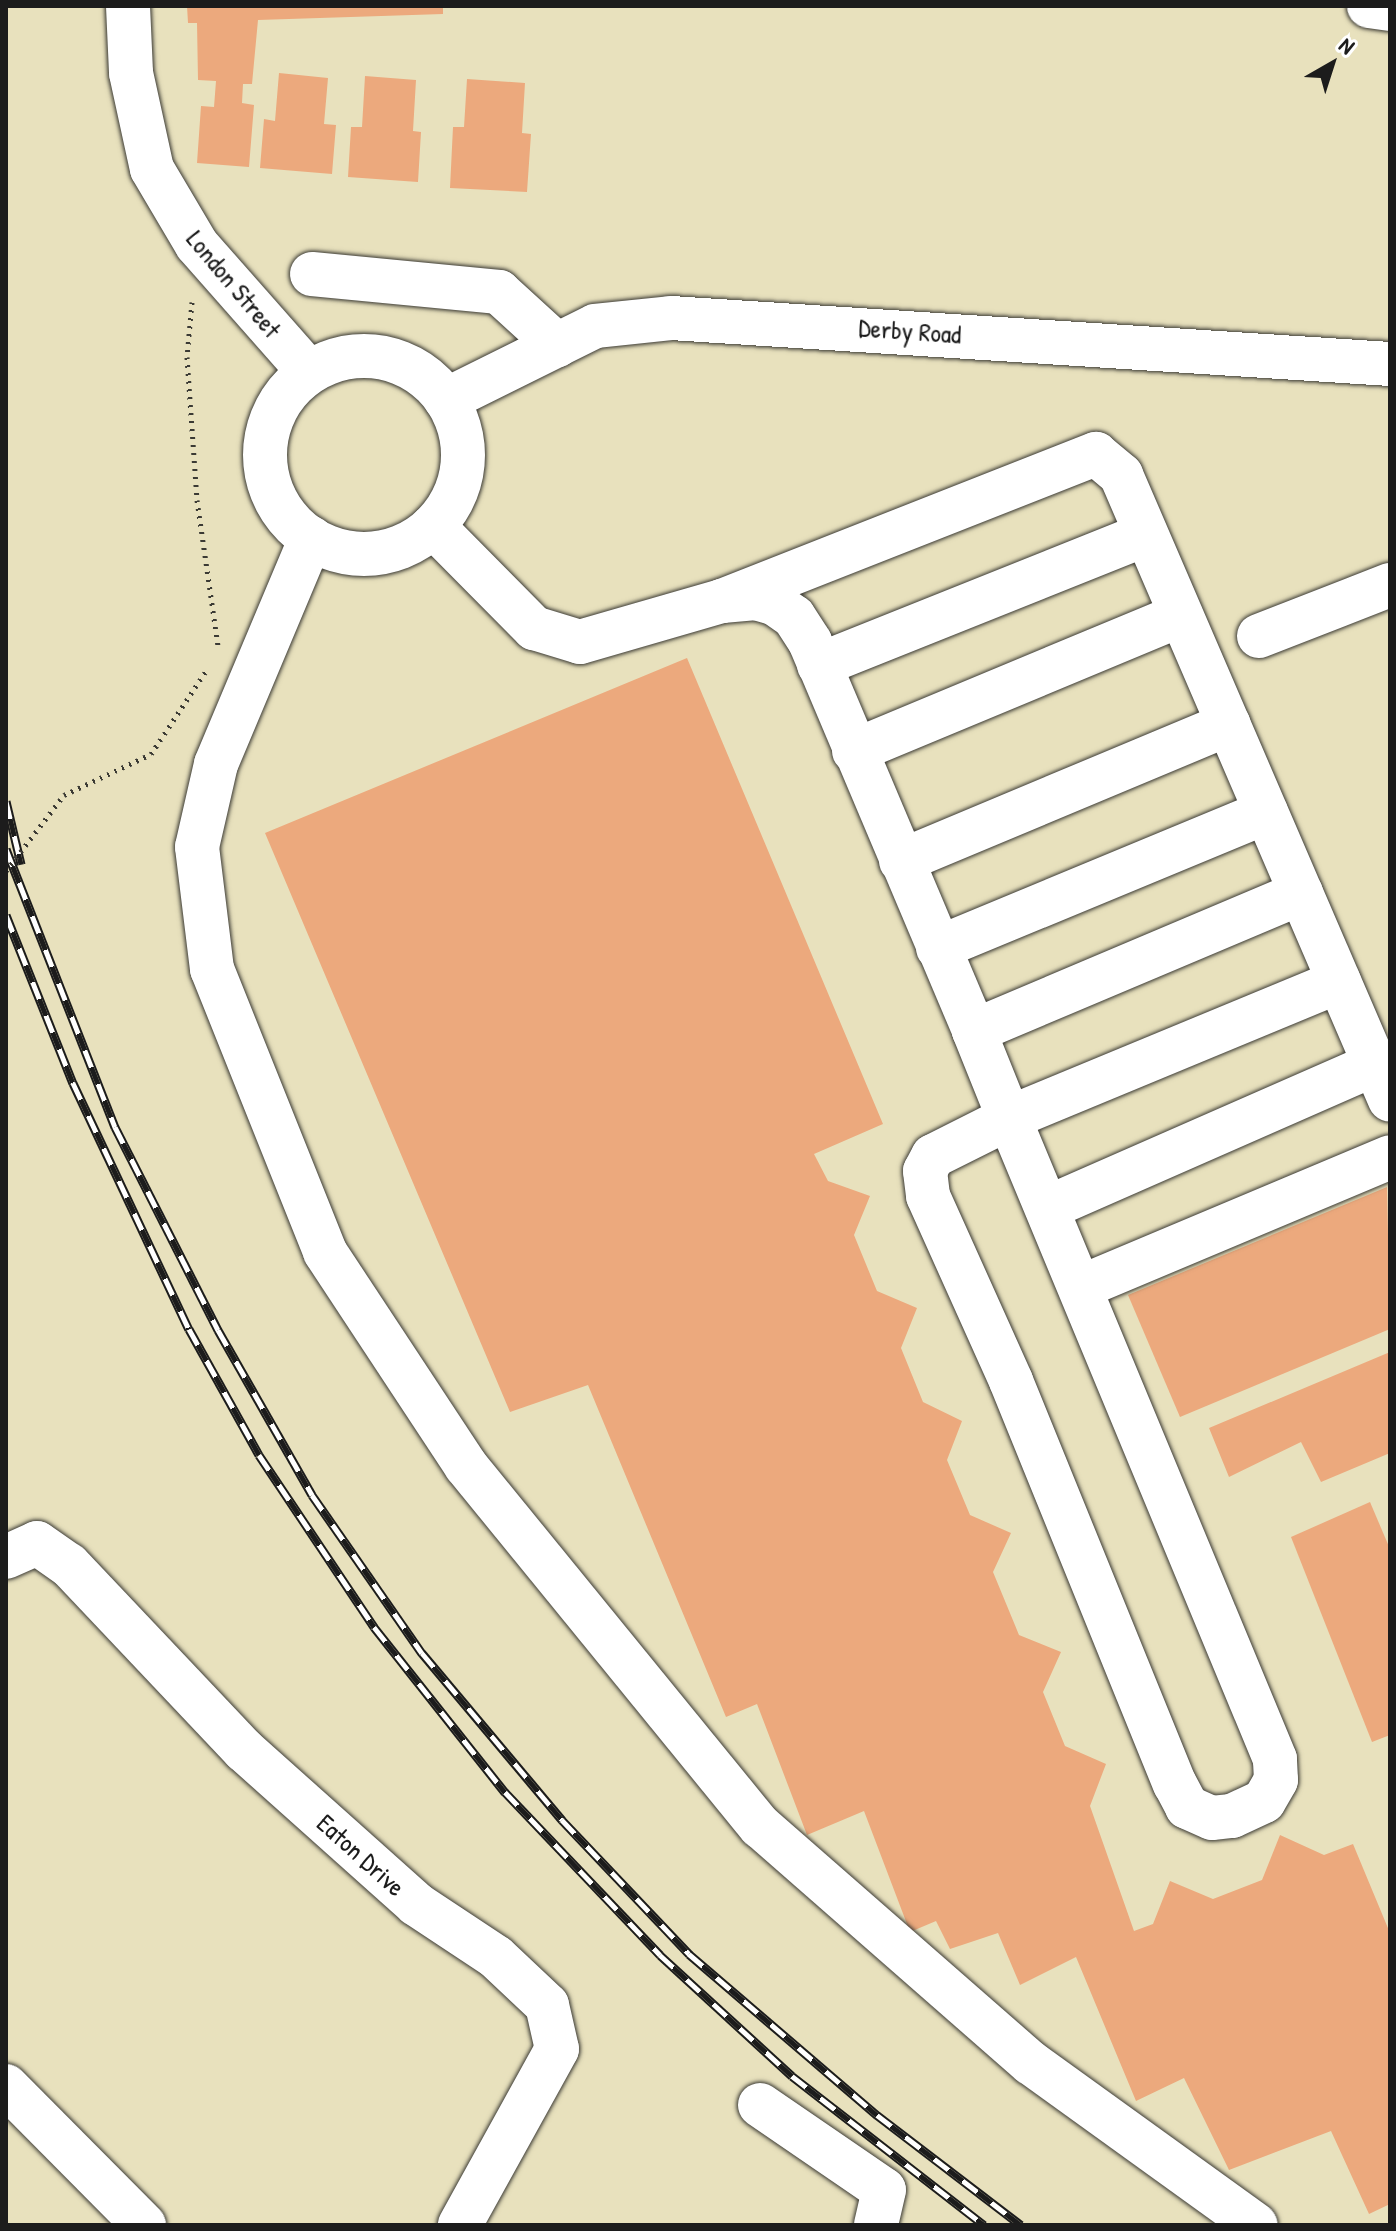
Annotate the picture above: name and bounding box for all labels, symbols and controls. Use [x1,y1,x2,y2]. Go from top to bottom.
north arrow [1292,24,1372,104]
text: N [1333,30,1361,61]
street label: London Street [180,224,288,344]
street label: Derby Road [858,312,962,350]
street label: Eaton Drive [311,1807,411,1903]

